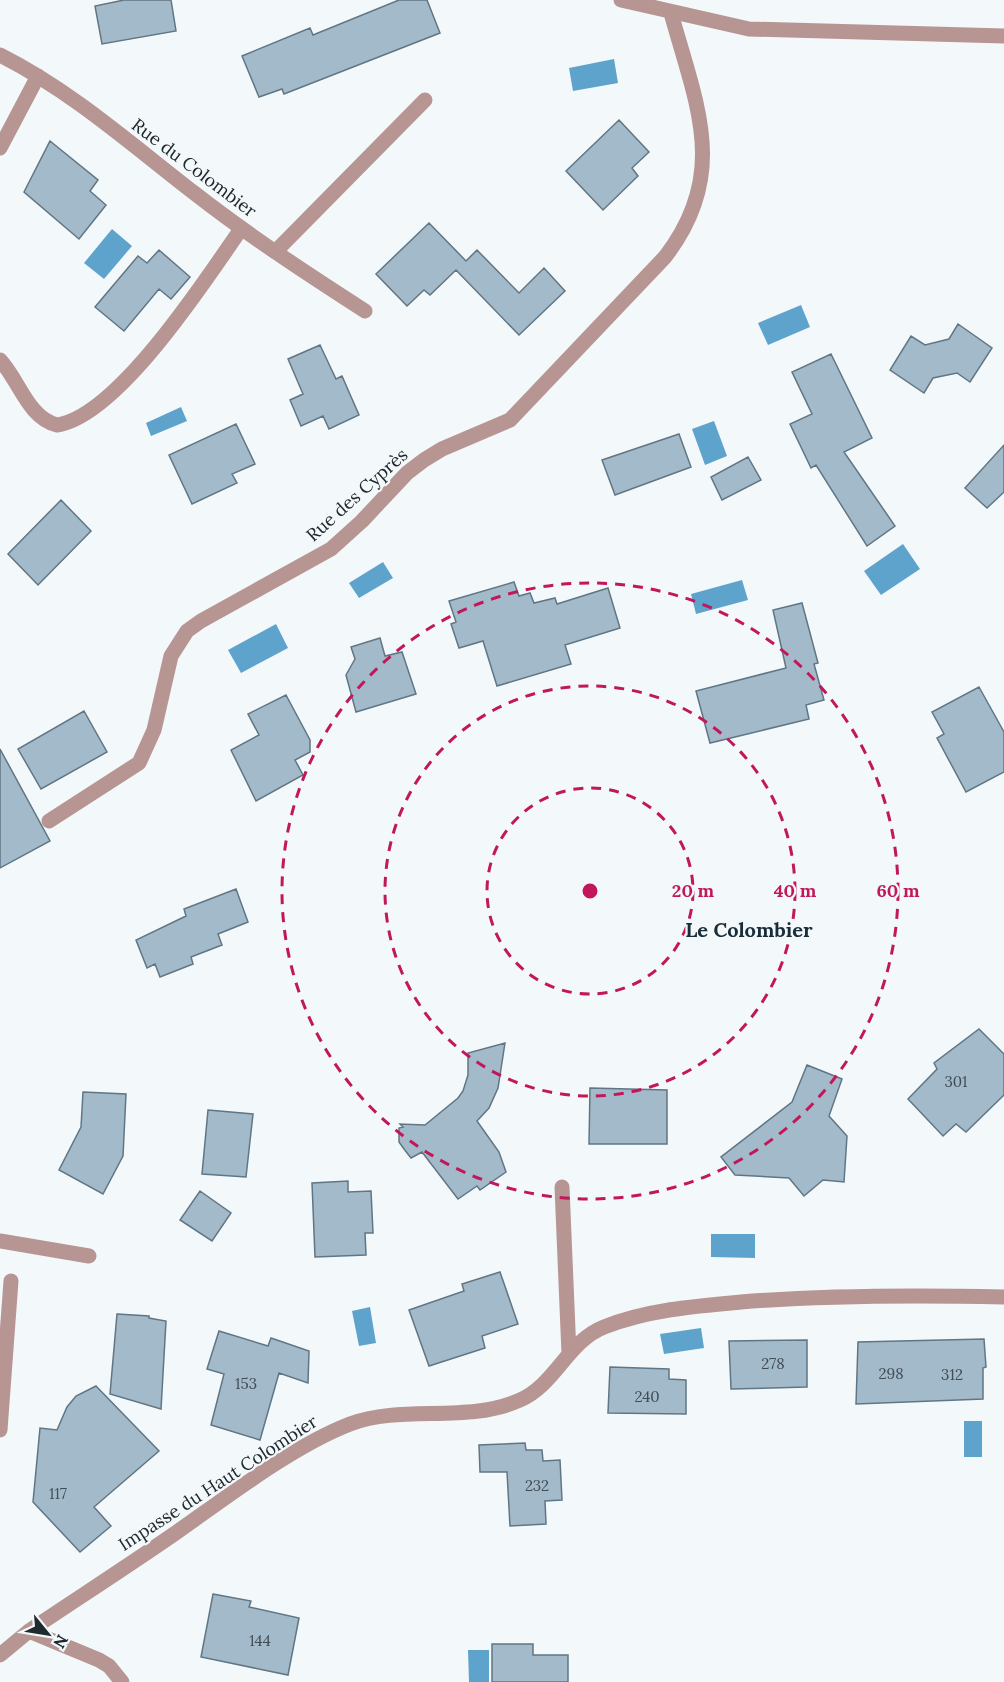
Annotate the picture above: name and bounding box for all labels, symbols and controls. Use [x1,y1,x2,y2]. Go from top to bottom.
street label: Rue du Colombier [127,113,261,222]
street label: Rue des Cyprès [301,443,412,546]
text: 20 m [672,879,715,902]
text: 40 m [774,879,817,902]
text: 60 m [876,879,920,902]
centre of rings [580,881,600,901]
district label: Le Colombier [685,917,813,942]
house number: 301 [944,1072,968,1091]
house number: 278 [761,1354,785,1373]
house number: 298 [878,1364,904,1383]
house number: 312 [941,1365,963,1384]
house number: 153 [235,1374,257,1393]
house number: 240 [634,1387,660,1406]
street label: Impasse du Haut Colombier [114,1409,322,1556]
house number: 232 [525,1476,549,1495]
house number: 117 [49,1484,67,1503]
north arrow [18,1604,78,1664]
text: N [49,1631,73,1652]
house number: 144 [249,1631,271,1650]

